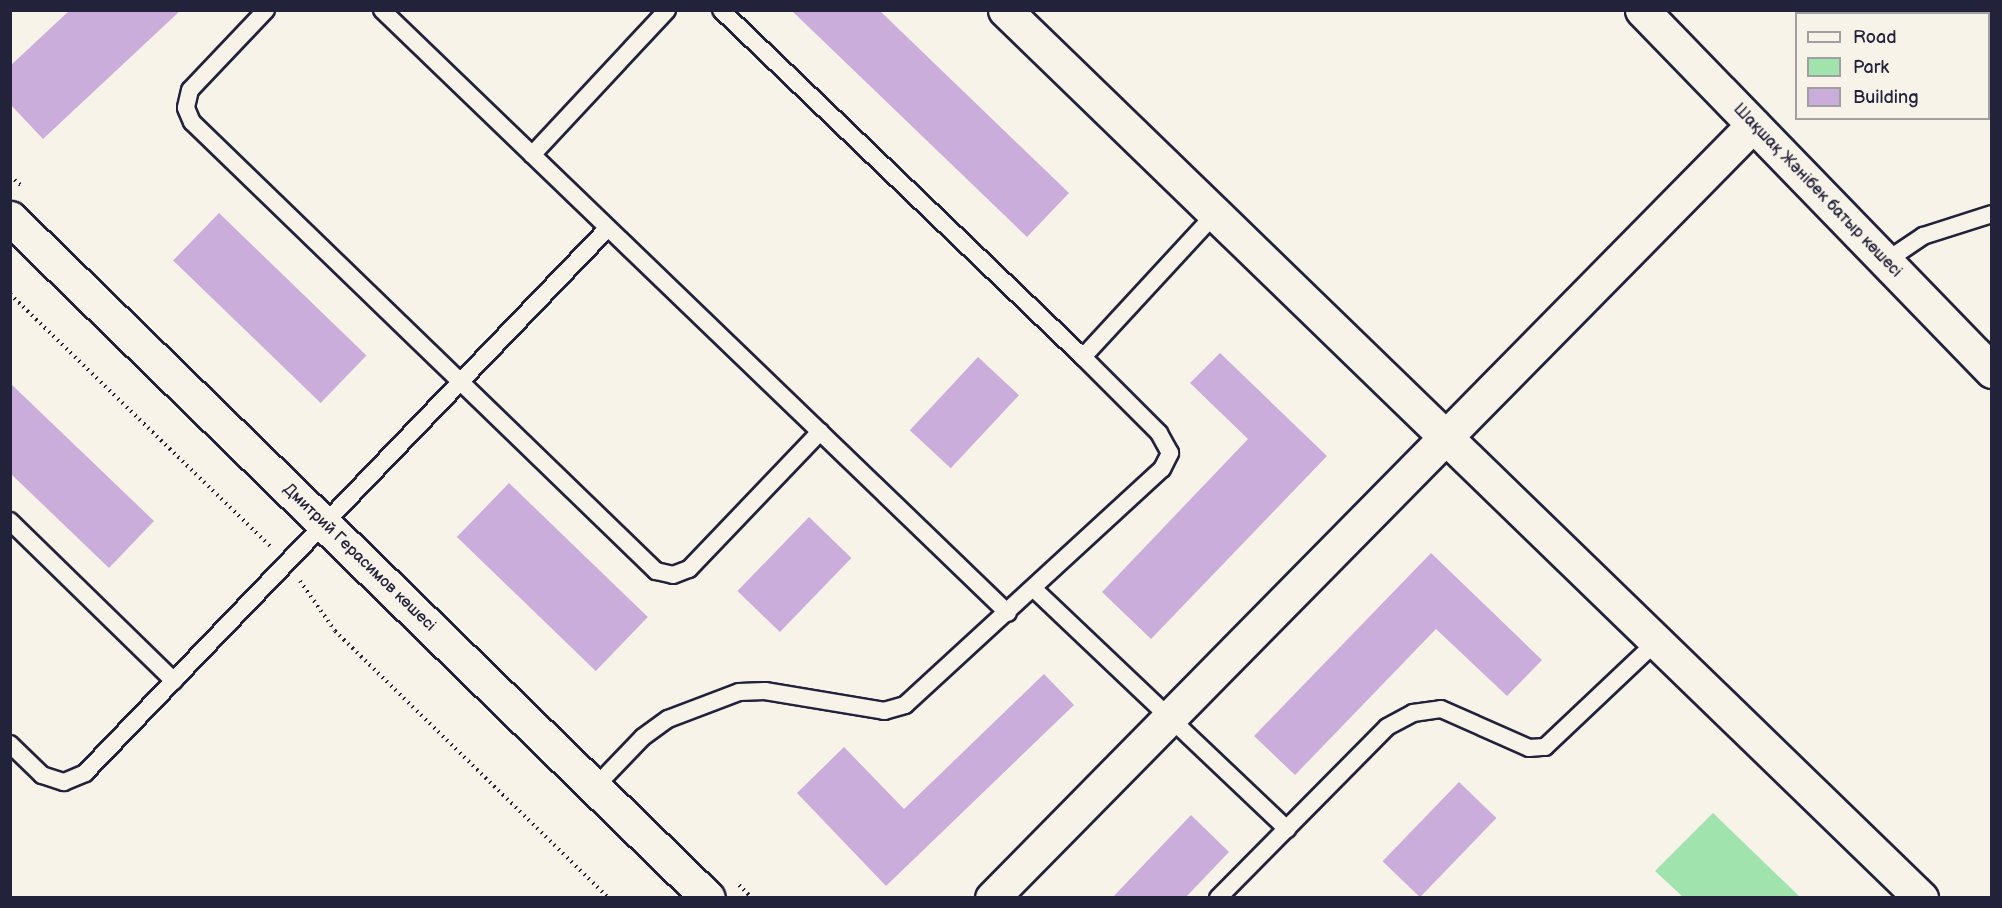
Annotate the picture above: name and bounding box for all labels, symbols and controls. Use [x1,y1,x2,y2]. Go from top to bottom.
legend [1795,12,1990,120]
text: Road [1853,27,1897,48]
text: Park [1853,57,1889,78]
text: Building [1853,87,1919,108]
street label: Шақшақ Жәнібек батыр көшесі [1729,100,1905,282]
street label: Дмитрий Герасимов көшесі [279,480,439,636]

